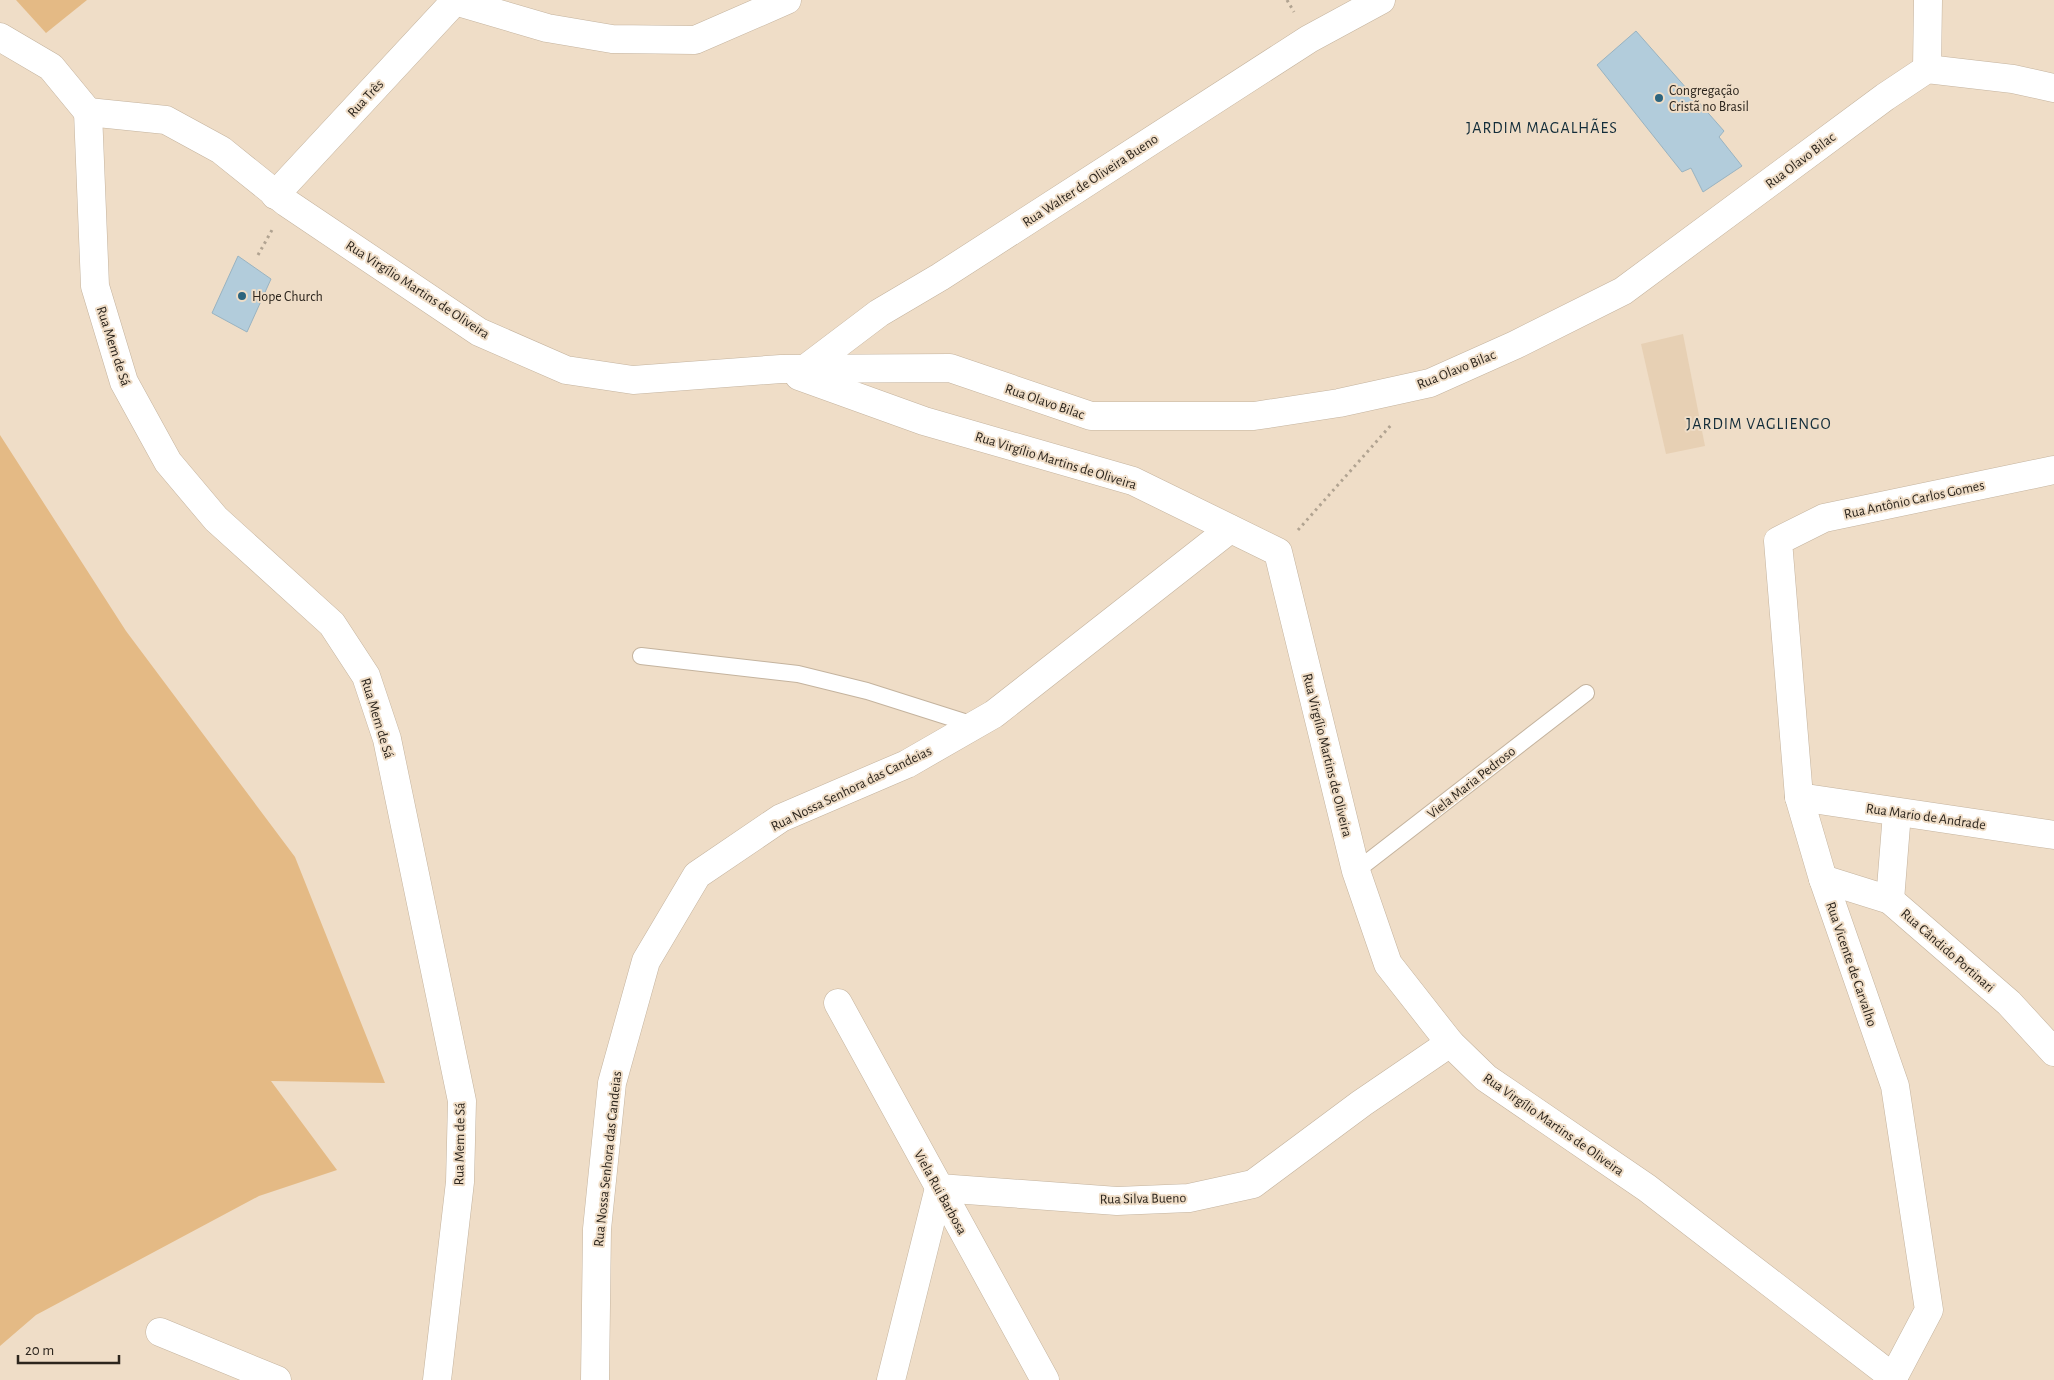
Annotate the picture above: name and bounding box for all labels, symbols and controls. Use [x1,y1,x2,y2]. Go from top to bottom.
street label: Rua Três [345,77,386,120]
place label: Congregação Cristã no Brasil [1669,84,1749,114]
marker: Congregação Cristã no Brasil [1653,92,1665,104]
district label: JARDIM MAGALHÃES [1466,118,1618,136]
street label: Rua Olavo Bilac [1763,130,1839,191]
street label: Rua Walter de Oliveira Bueno [1020,132,1161,230]
street label: Rua Virgílio Martins de Oliveira [343,238,492,342]
marker: Hope Church [236,290,248,302]
place label: Hope Church [252,290,323,304]
street label: Rua Mem de Sá [94,305,133,388]
street label: Rua Olavo Bilac [1415,348,1498,392]
street label: Rua Olavo Bilac [1003,382,1087,422]
district label: JARDIM VAGLIENGO [1686,416,1832,432]
street label: Rua Virgílio Martins de Oliveira [973,430,1139,492]
street label: Rua Antônio Carlos Gomes [1843,478,1986,522]
street label: Rua Virgílio Martins de Oliveira [1300,672,1354,839]
street label: Rua Mem de Sá [358,677,396,761]
street label: Rua Nossa Senhora das Candeias [769,744,934,834]
street label: Viela Maria Pedroso [1425,744,1518,821]
street label: Rua Mario de Andrade [1865,802,1987,832]
street label: Rua Vicente de Carvalho [1823,900,1879,1029]
street label: Rua Cândido Portinari [1898,907,1997,995]
street label: Rua Nossa Senhora das Candeias [592,1071,624,1248]
street label: Rua Virgílio Martins de Oliveira [1481,1071,1627,1179]
street label: Rua Mem de Sá [452,1102,468,1186]
street label: Viela Rui Barbosa [911,1148,969,1238]
street label: Rua Silva Bueno [1100,1191,1187,1207]
scale bar [18,1332,119,1364]
text: 20 m [25,1343,54,1358]

